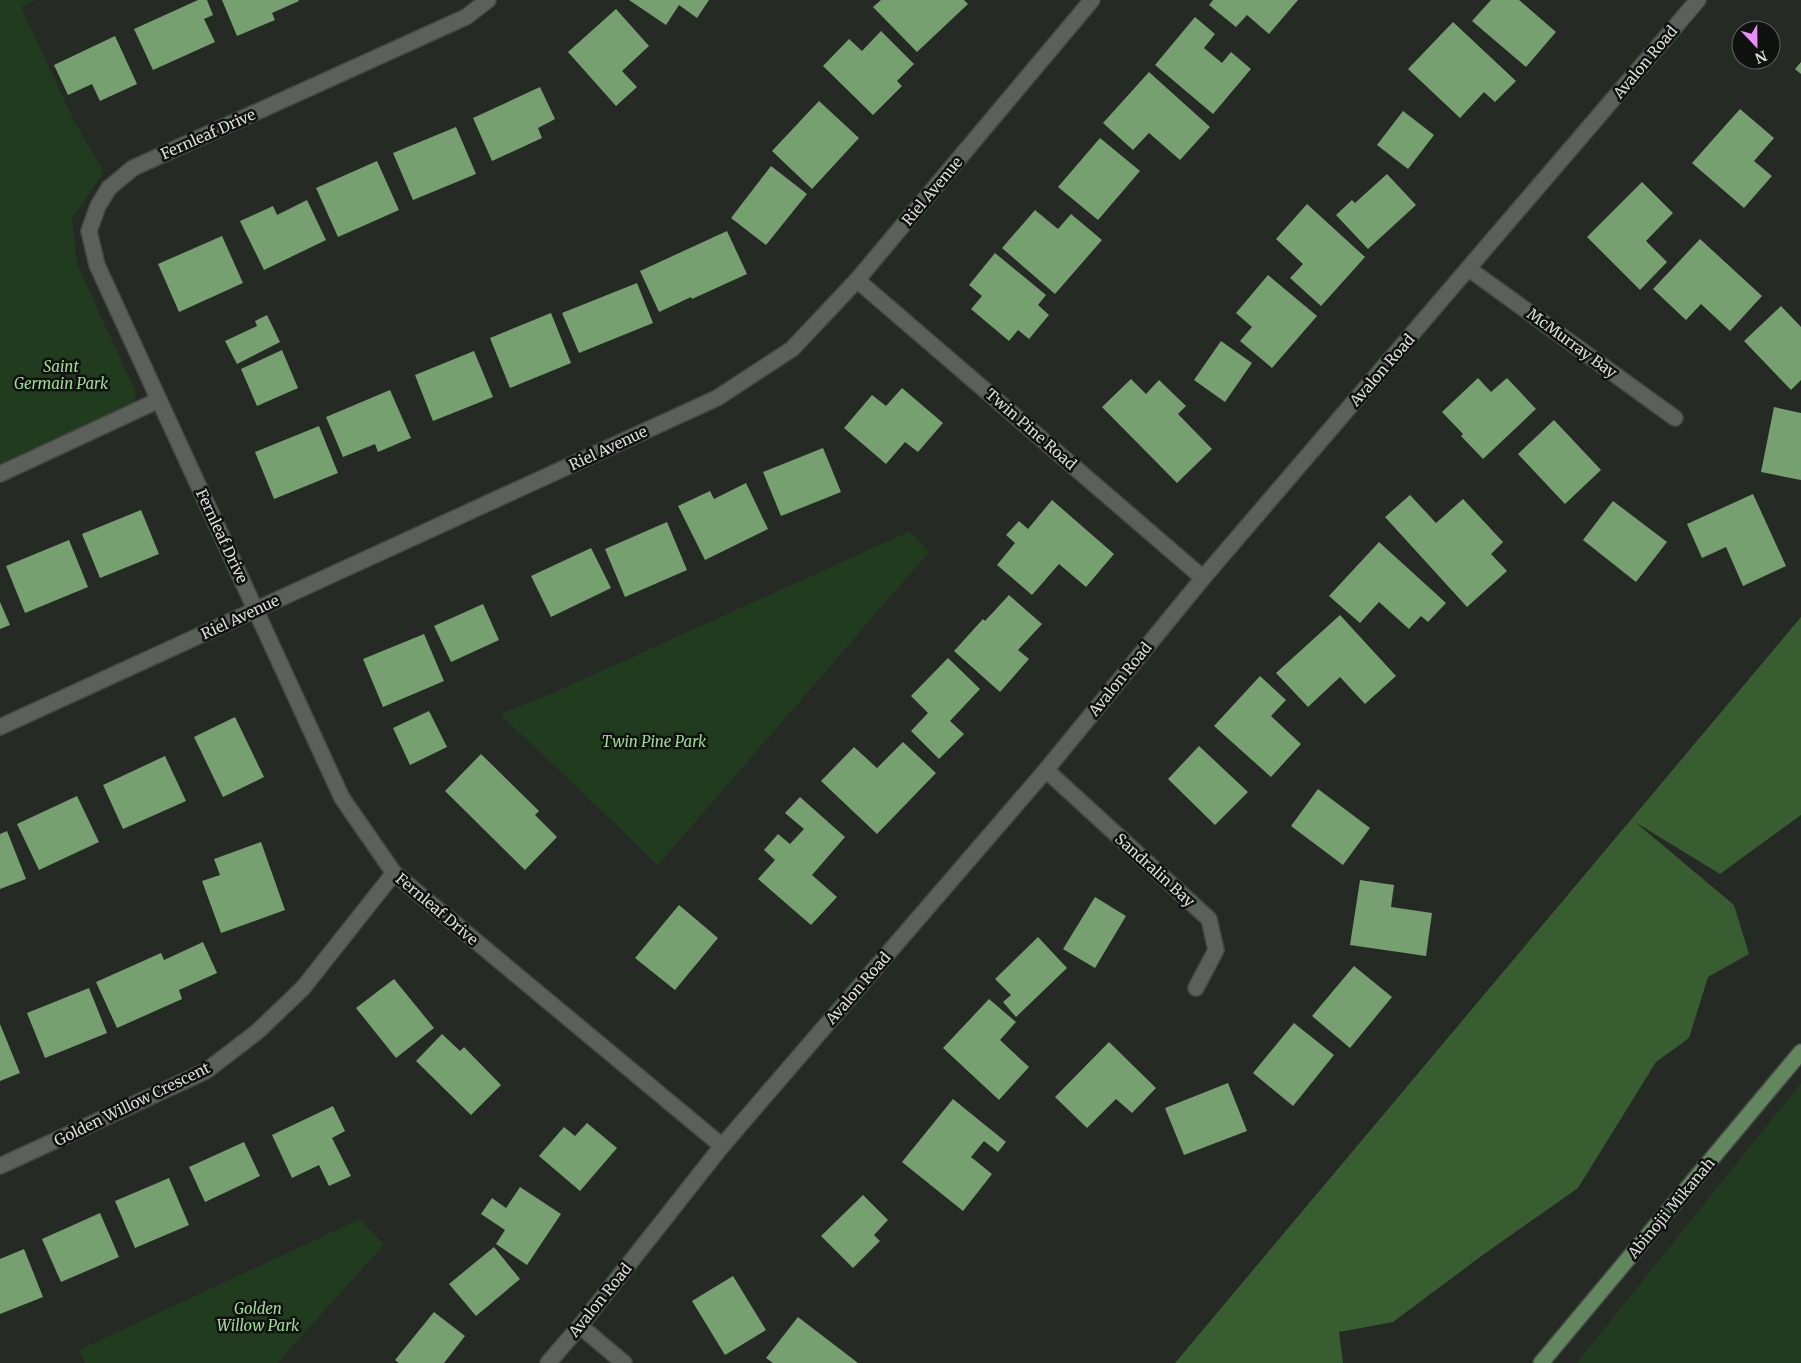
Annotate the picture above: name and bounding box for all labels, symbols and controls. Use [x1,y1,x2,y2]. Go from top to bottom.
north arrow [1731,20,1781,70]
street label: Avalon Road [1608,22,1681,103]
text: N [1752,47,1769,67]
street label: Fernleaf Drive [158,105,259,163]
street label: Riel Avenue [898,153,966,229]
street label: McMurray Bay [1523,304,1621,382]
street label: Avalon Road [1345,330,1419,411]
park label: Saint Germain Park [14,357,109,393]
street label: Twin Pine Road [982,384,1080,474]
street label: Riel Avenue [566,422,650,474]
street label: Fernleaf Drive [192,486,252,586]
street label: Riel Avenue [198,591,282,643]
street label: Avalon Road [1084,638,1156,721]
park label: Twin Pine Park [602,732,707,751]
street label: Sandralin Bay [1111,829,1199,911]
street label: Fernleaf Drive [392,869,482,949]
street label: Avalon Road [821,948,895,1029]
street label: Golden Willow Crescent [51,1058,213,1150]
street label: Abinojii Mikanah [1623,1154,1719,1263]
street label: Avalon Road [564,1259,636,1342]
park label: Golden Willow Park [217,1299,300,1335]

